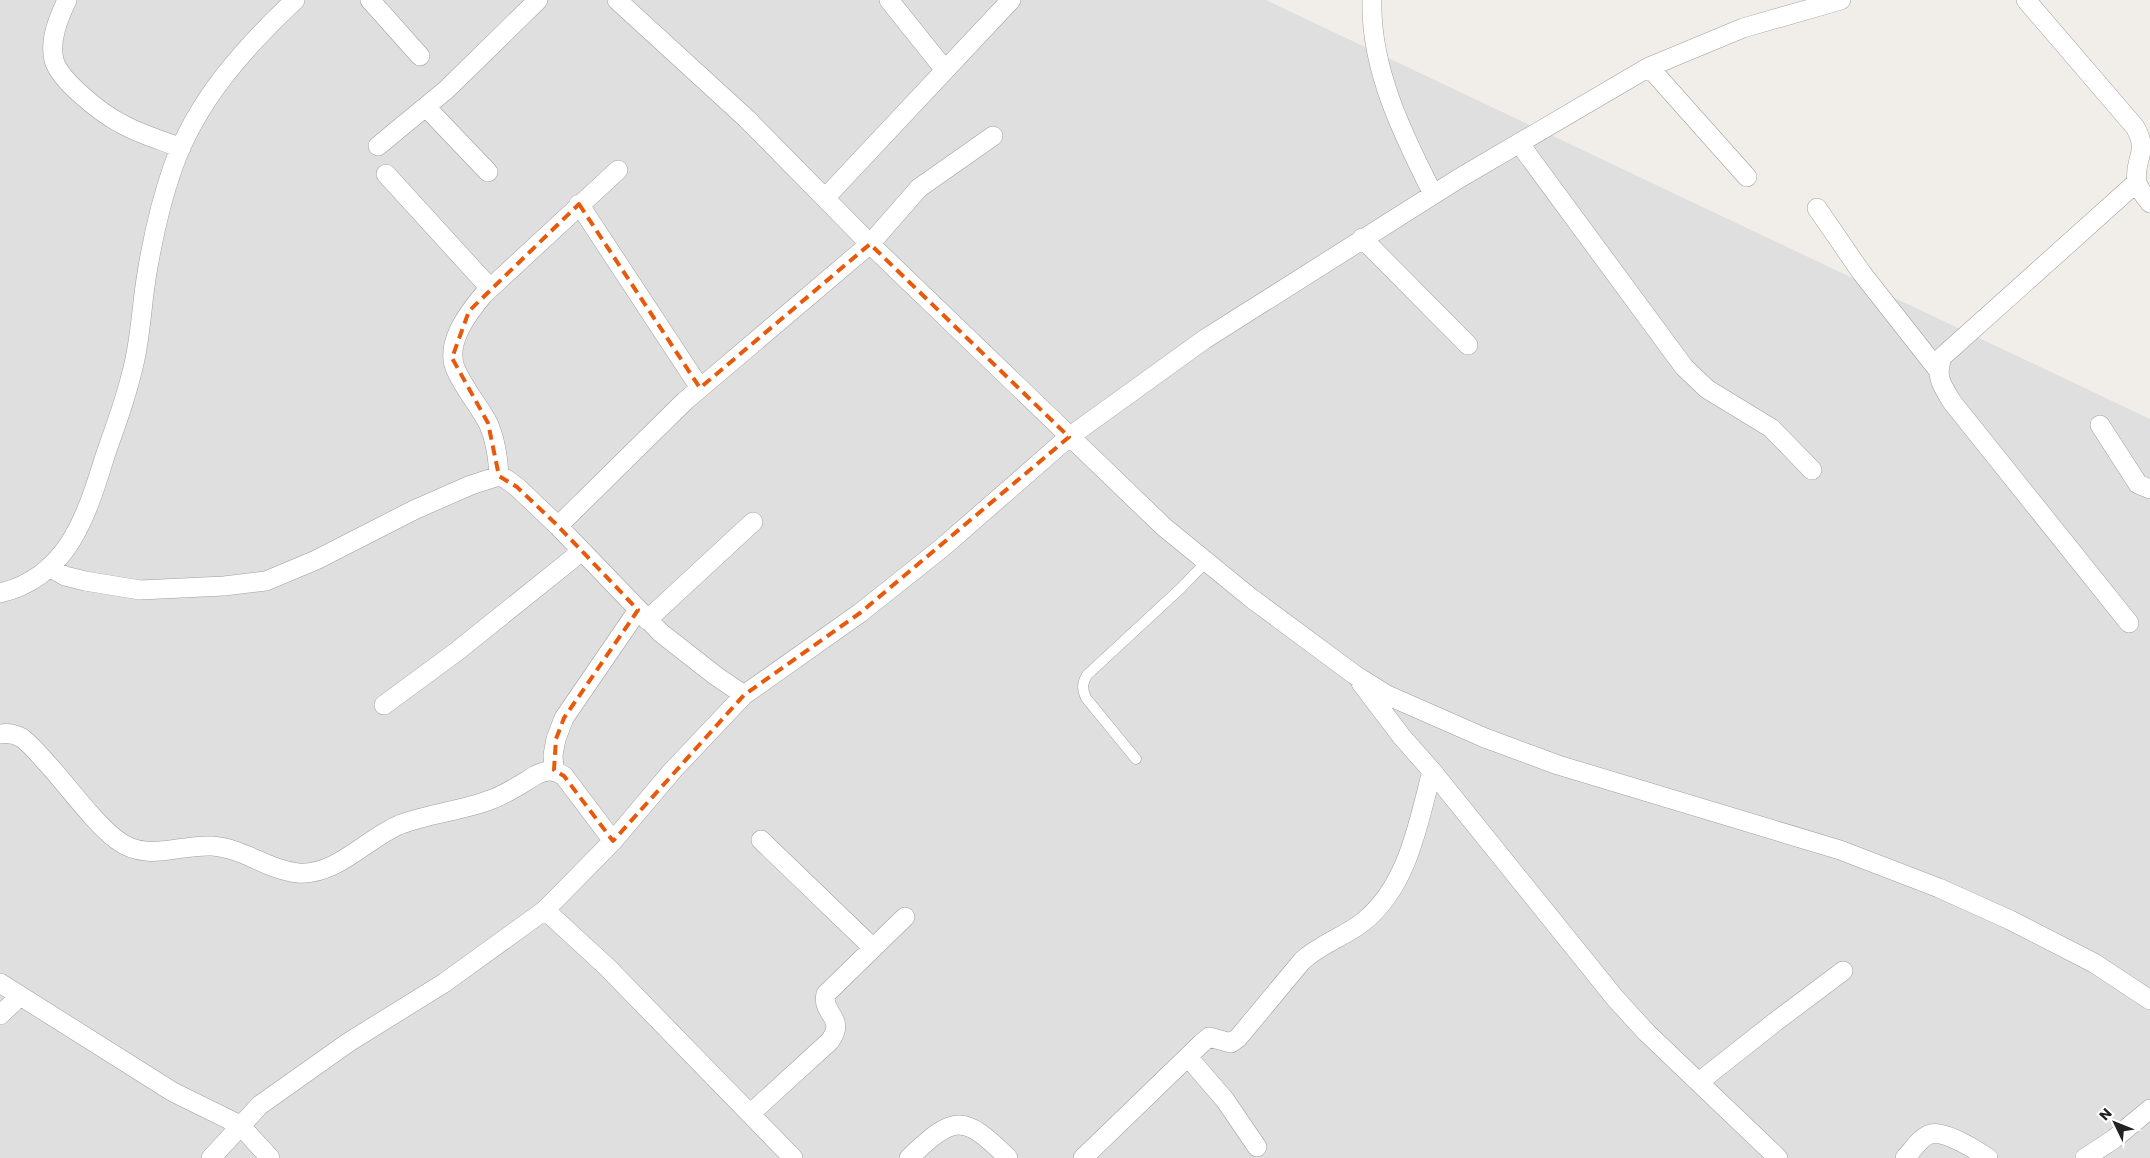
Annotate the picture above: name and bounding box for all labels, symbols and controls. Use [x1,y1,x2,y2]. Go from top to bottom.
north arrow [2090,1098,2140,1148]
text: N [2095,1103,2116,1125]

